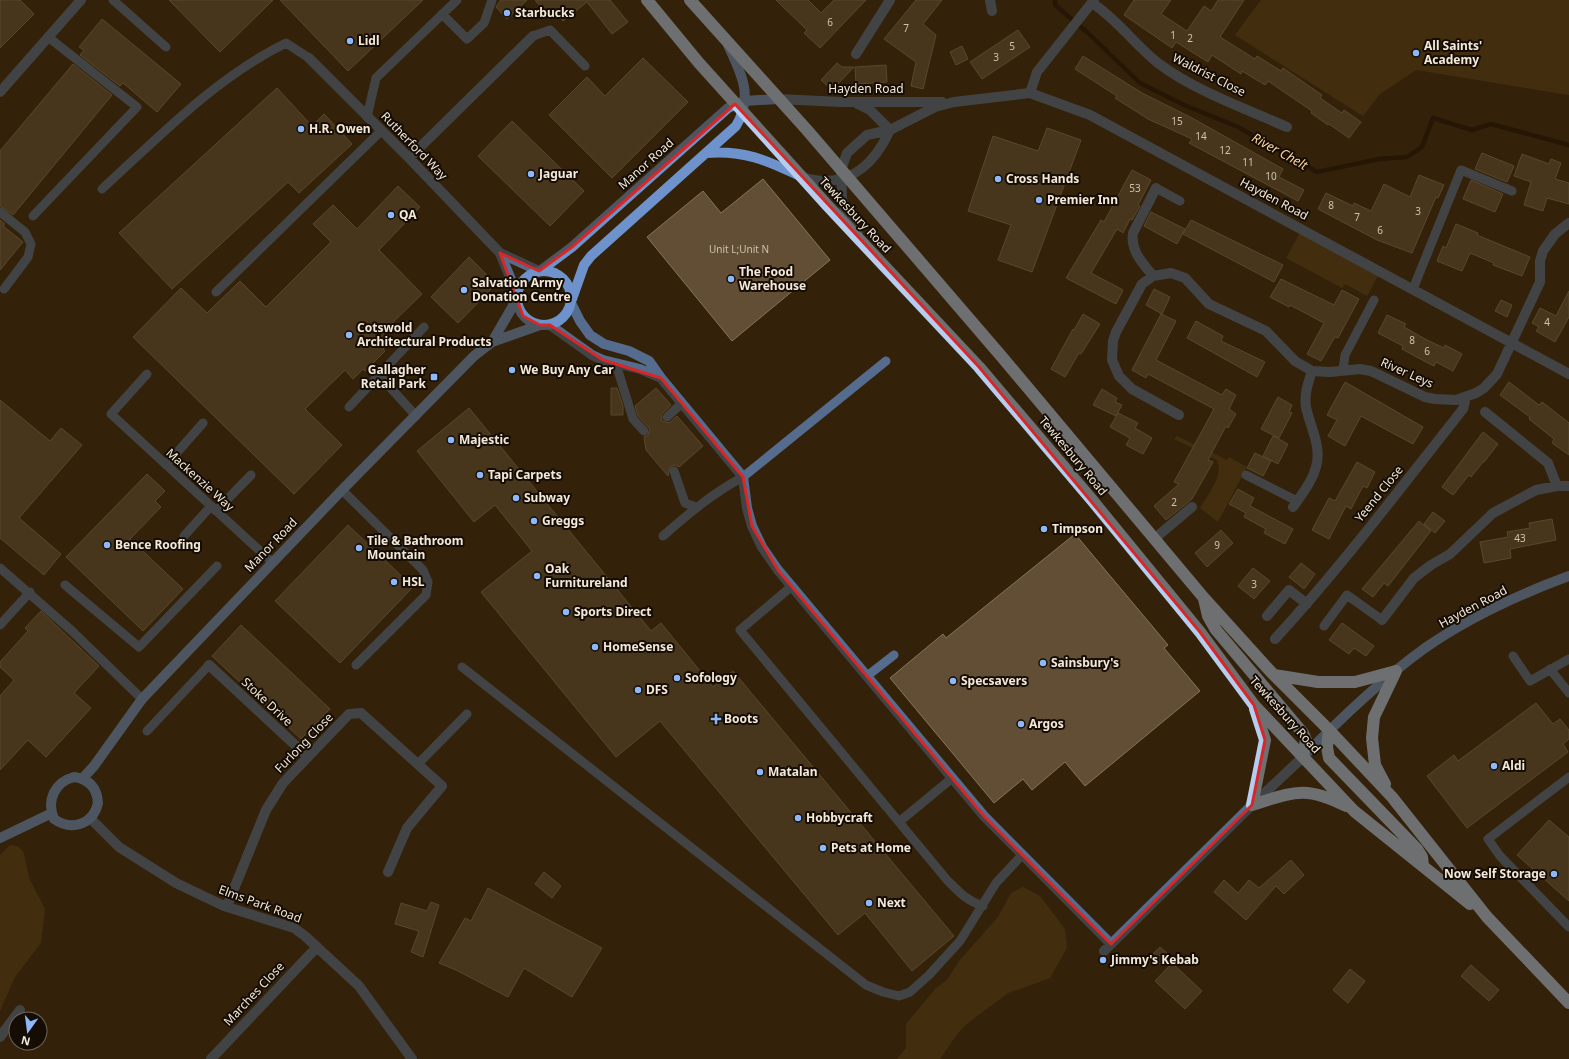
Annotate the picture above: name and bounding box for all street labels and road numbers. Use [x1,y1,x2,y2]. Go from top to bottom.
street label: Waldrist Close [1170,49,1249,100]
street label: Hayden Road [828,80,904,97]
street label: Rutherford Way [377,108,452,184]
street label: Manor Road [614,134,677,193]
street label: Tewkesbury Road [816,173,895,256]
street label: Hayden Road [1237,173,1311,224]
street label: River Leys [1378,353,1437,392]
street label: Tewkesbury Road [1035,412,1112,499]
street label: Mackenzie Way [163,444,239,515]
street label: Yeend Close [1351,462,1407,526]
street label: Manor Road [240,514,301,575]
street label: Hayden Road [1436,581,1510,632]
street label: Tewkesbury Road [1246,672,1325,757]
street label: Stoke Drive [238,674,297,730]
street label: Furlong Close [271,709,337,776]
street label: Elms Park Road [216,881,304,926]
street label: Marches Close [220,958,288,1029]

